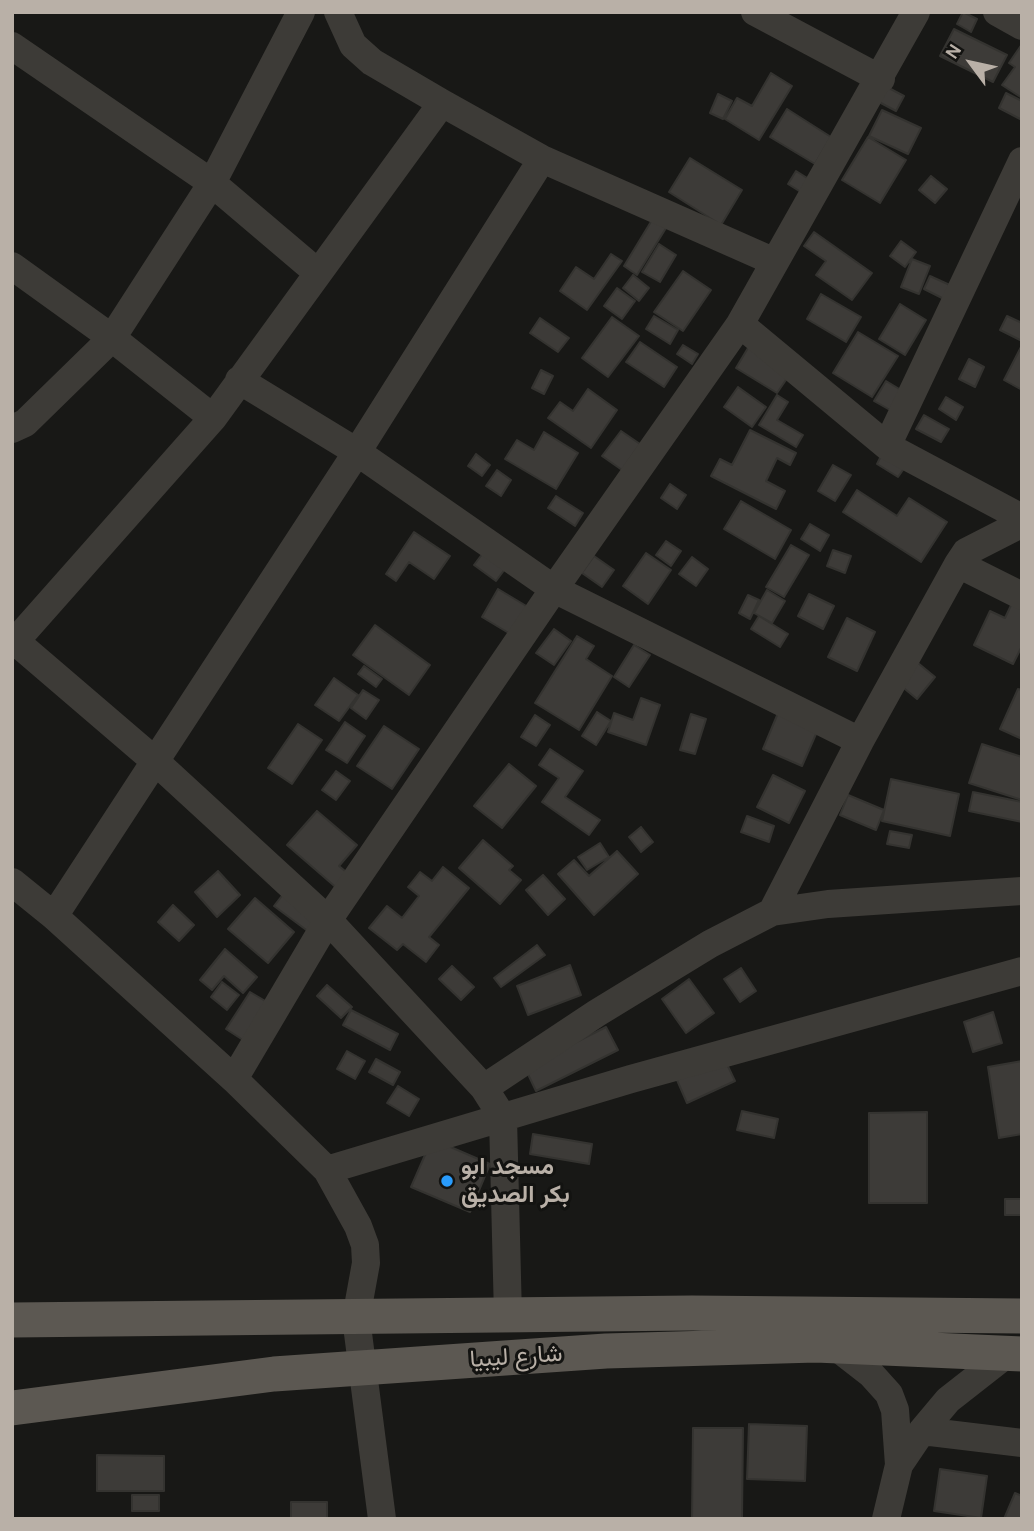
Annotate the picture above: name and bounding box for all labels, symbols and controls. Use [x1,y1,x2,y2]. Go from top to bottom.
north arrow [936,28,1006,98]
text: N [940,40,966,63]
place label: مسجد ابو بكر الصديق [461,1153,570,1209]
marker: مسجد ابو بكر الصديق [439,1173,455,1189]
street label: شارع ليبيا [469,1339,563,1375]

